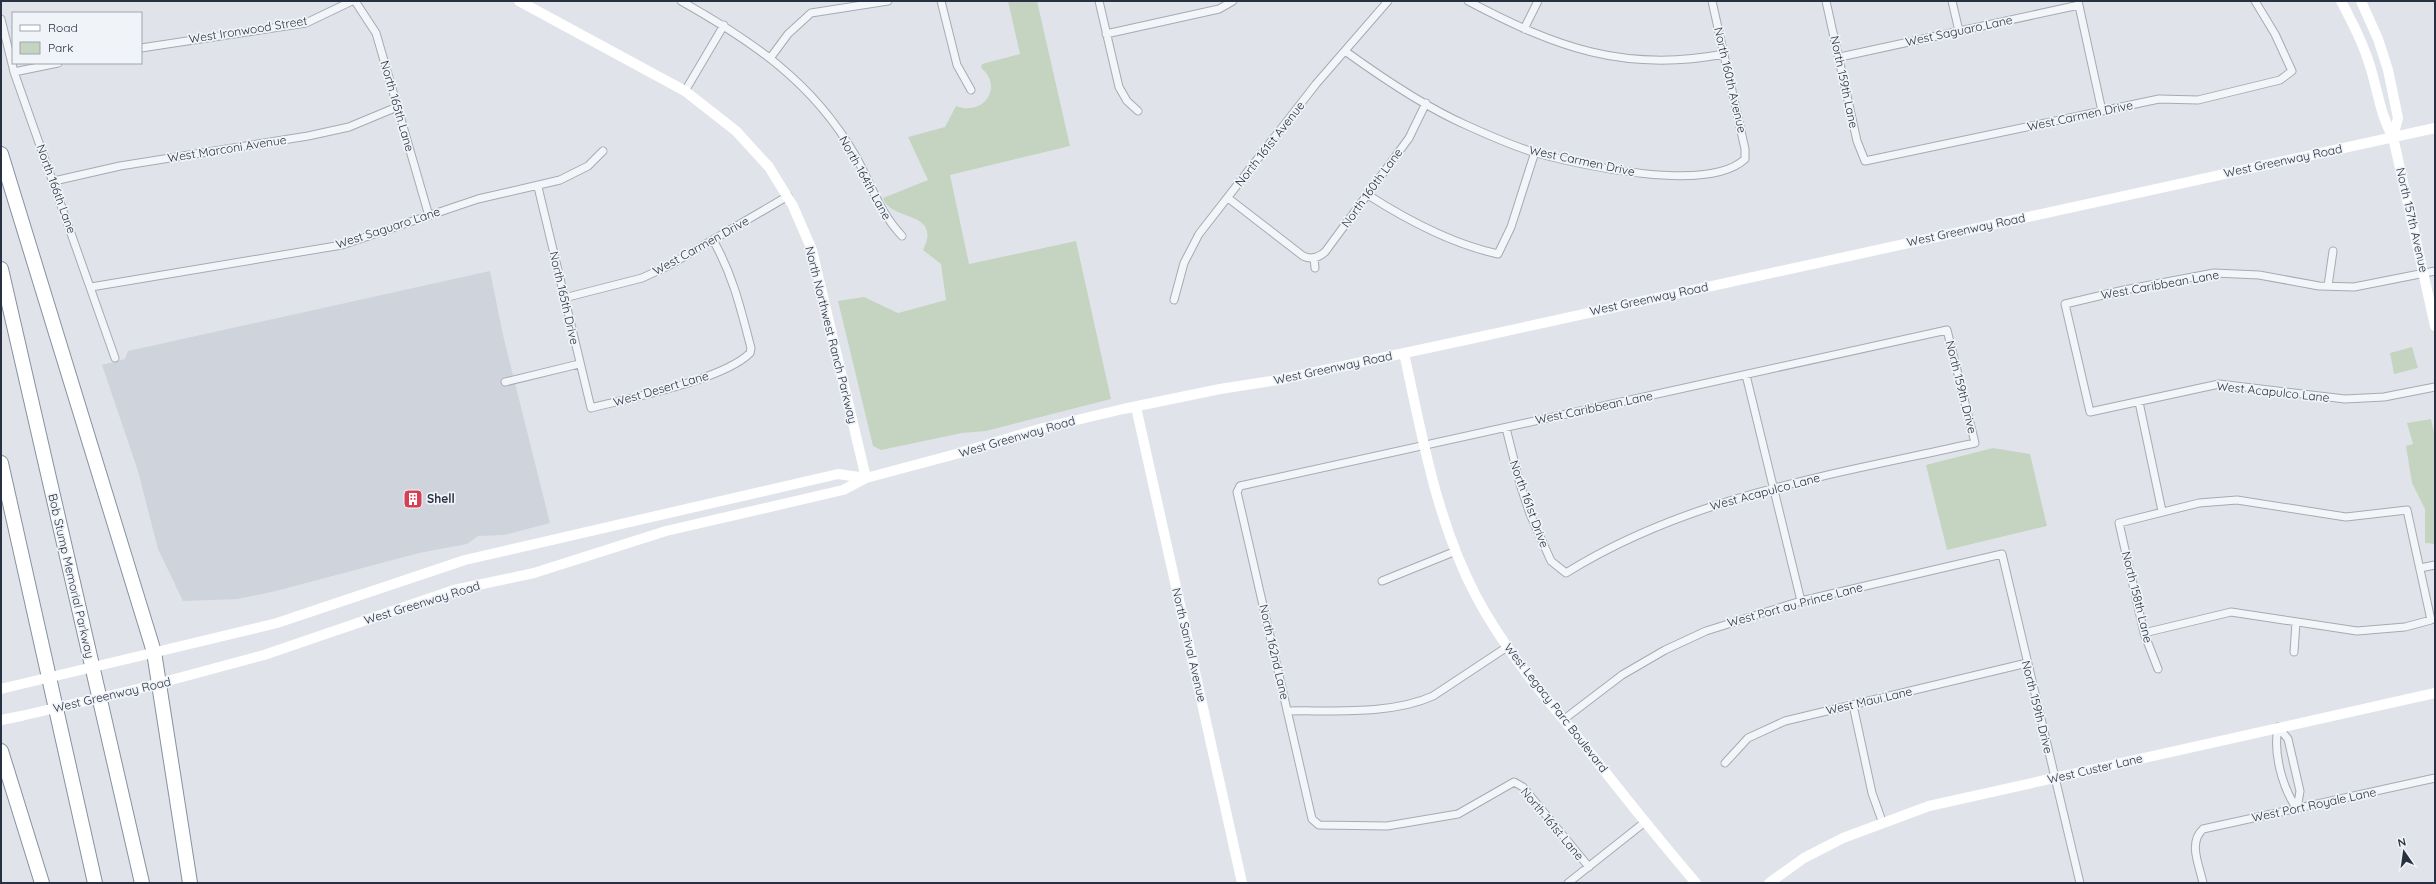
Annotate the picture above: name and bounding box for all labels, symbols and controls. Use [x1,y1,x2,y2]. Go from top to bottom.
legend [12,12,142,64]
street label: West Saguaro Lane [1904,12,2014,49]
street label: West Ironwood Street [188,13,308,46]
text: Road [48,20,78,35]
street label: North 160th Avenue [1711,26,1750,134]
street label: North 159th Lane [1827,34,1862,130]
text: Park [48,40,73,55]
street label: North 165th Lane [377,59,418,153]
street label: West Carmen Drive [2026,97,2134,134]
street label: North 161st Avenue [1232,98,1308,189]
street label: West Marconi Avenue [166,132,288,165]
street label: North 164th Lane [836,133,895,223]
street label: West Greenway Road [2222,141,2343,180]
street label: North 166th Lane [33,142,80,236]
street label: West Carmen Drive [1528,142,1637,179]
street label: North 160th Lane [1338,145,1406,230]
street label: North 157th Avenue [2393,166,2432,274]
street label: West Saguaro Lane [334,203,442,251]
street label: West Greenway Road [1905,210,2026,249]
street label: West Carmen Drive [650,213,752,278]
street label: North Northwest Ranch Parkway [802,245,861,425]
street label: North 165th Drive [546,250,583,346]
street label: West Caribbean Lane [2100,267,2220,302]
street label: West Greenway Road [1588,279,1709,318]
street label: North 159th Drive [1943,339,1980,435]
street label: West Greenway Road [1272,348,1393,387]
street label: West Desert Lane [611,368,710,409]
street label: West Acapulco Lane [2216,378,2330,405]
street label: West Caribbean Lane [1534,388,1654,427]
street label: West Greenway Road [957,413,1077,460]
street label: North 161st Drive [1507,458,1552,550]
street label: West Acapulco Lane [1708,470,1822,513]
building icon: Shell [402,488,424,510]
place label: Shell [427,491,455,506]
street label: Bob Stump Memorial Parkway [45,492,98,660]
street label: North 158th Lane [2119,550,2156,644]
street label: West Greenway Road [362,578,482,627]
street label: West Port au Prince Lane [1726,579,1864,630]
street label: North Sarival Avenue [1169,586,1210,704]
street label: North 162nd Lane [1256,603,1293,701]
street label: West Legacy Parc Boulevard [1501,640,1612,775]
street label: North 159th Drive [2019,659,2056,755]
street label: West Greenway Road [51,674,172,715]
street label: West Maui Lane [1824,683,1914,718]
street label: West Custer Lane [2046,750,2144,787]
street label: North 161st Lane [1518,784,1587,863]
street label: West Port Royale Lane [2250,784,2378,825]
north arrow [2384,832,2424,872]
text: N [2396,835,2407,850]

